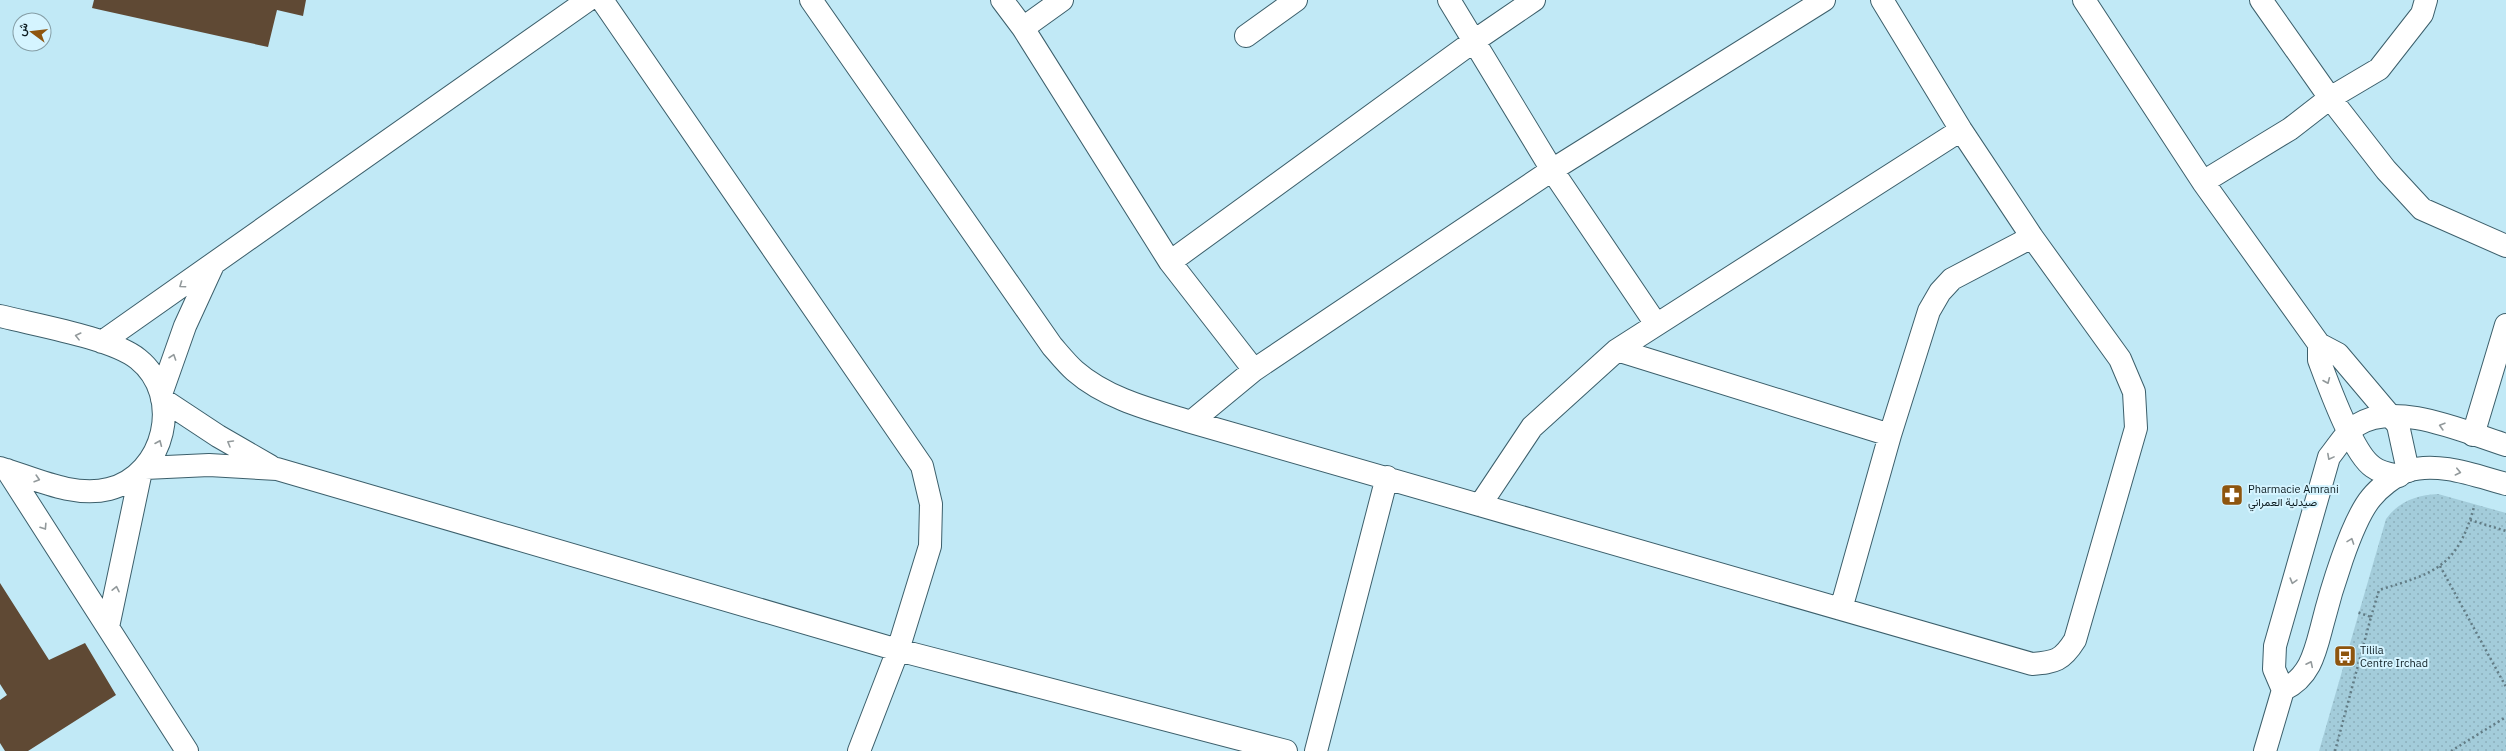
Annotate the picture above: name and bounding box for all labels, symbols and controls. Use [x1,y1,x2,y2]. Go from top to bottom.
north arrow [12,12,52,52]
text: ش [14,21,31,38]
one-way arrow [180,280,187,287]
one-way arrow [75,332,82,341]
one-way arrow [169,354,177,361]
one-way arrow [2323,377,2331,384]
one-way arrow [2439,422,2446,431]
one-way arrow [154,440,162,448]
one-way arrow [227,441,235,448]
one-way arrow [2328,453,2335,460]
one-way arrow [2454,467,2461,476]
one-way arrow [34,474,41,483]
pharmacy icon: Pharmacie Amrani صيدلية العمراني [2219,482,2245,508]
place label: Pharmacie Amrani صيدلية العمراني [2248,482,2339,512]
one-way arrow [39,522,46,529]
one-way arrow [2346,537,2354,544]
one-way arrow [2289,577,2298,584]
one-way arrow [112,586,120,592]
bus stop icon: Tilila Centre Irchad [2332,643,2358,669]
place label: Tilila Centre Irchad [2360,643,2428,670]
one-way arrow [2305,661,2313,668]

